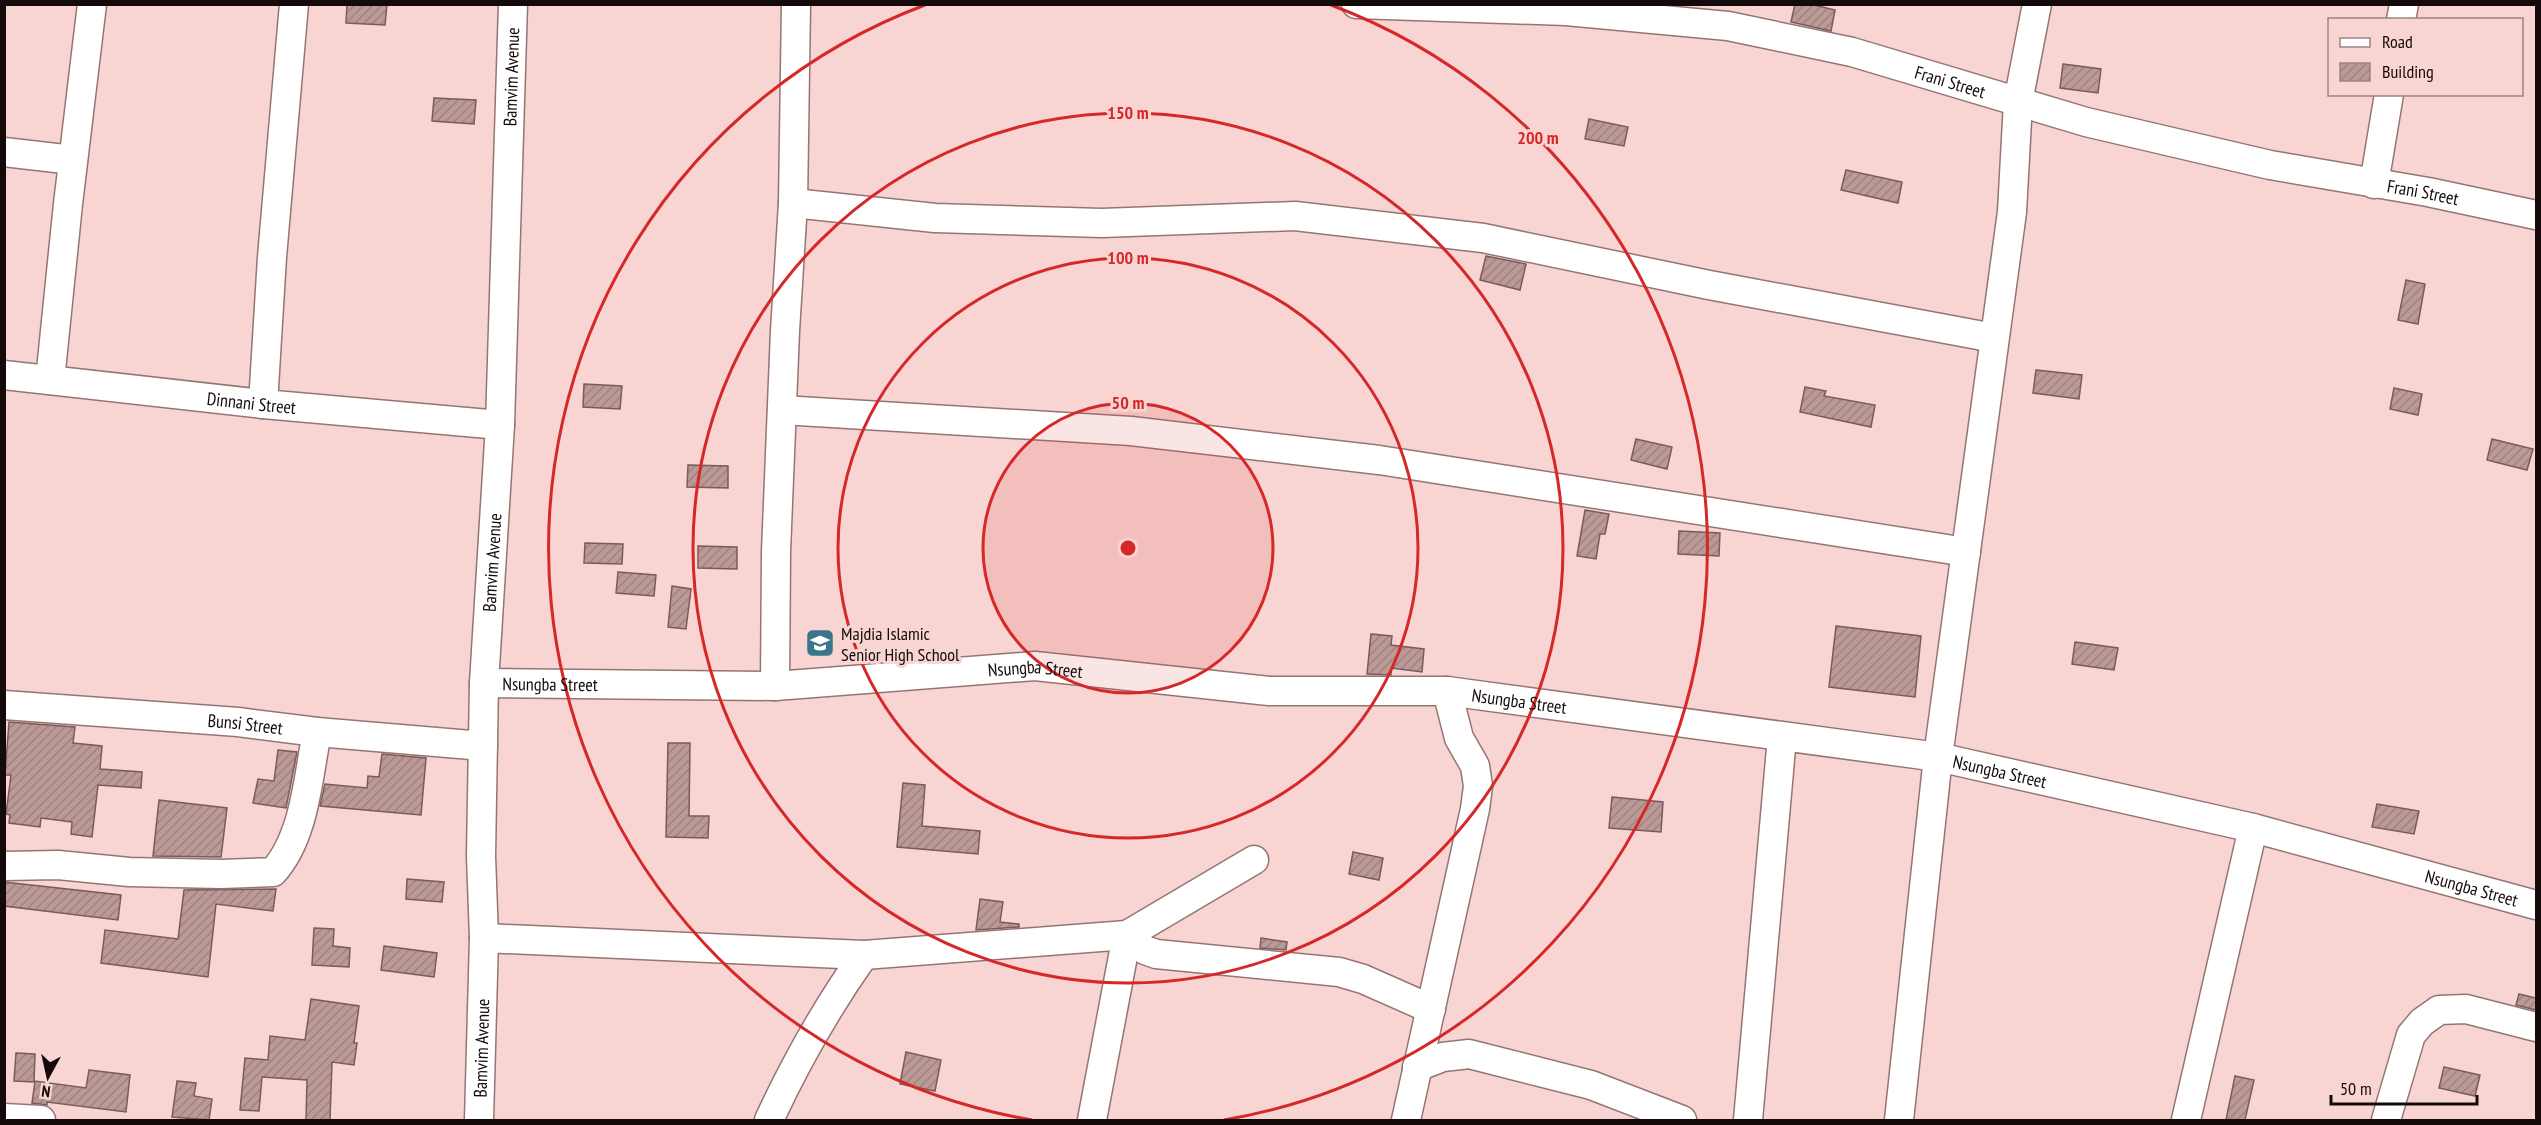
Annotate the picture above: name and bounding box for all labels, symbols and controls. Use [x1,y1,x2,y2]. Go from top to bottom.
legend [2328,18,2523,96]
street label: Bamvim Avenue [498,27,524,127]
text: Road [2382,30,2413,53]
street label: Frani Street [1912,60,1988,103]
text: Building [2382,60,2434,83]
text: 150 m [1107,101,1149,124]
text: 200 m [1517,126,1559,149]
street label: Frani Street [2385,174,2461,210]
text: 100 m [1107,246,1149,269]
street label: Dinnani Street [206,386,297,418]
text: 50 m [1112,391,1144,414]
street label: Bamvim Avenue [477,512,506,612]
centre of rings [1118,538,1138,558]
place label: Majdia Islamic Senior High School [841,622,960,666]
school or university icon: Majdia Islamic Senior High School [804,627,836,659]
street label: Nsungba Street [987,655,1084,683]
street label: Nsungba Street [502,672,598,696]
street label: Nsungba Street [1470,683,1568,718]
street label: Bunsi Street [207,708,284,739]
street label: Nsungba Street [1951,749,2049,793]
street label: Nsungba Street [2423,864,2521,911]
street label: Bamvim Avenue [468,998,494,1098]
north arrow [18,1047,78,1107]
scale bar [2331,1068,2476,1106]
text: 50 m [2340,1077,2372,1100]
text: N [40,1081,52,1102]

